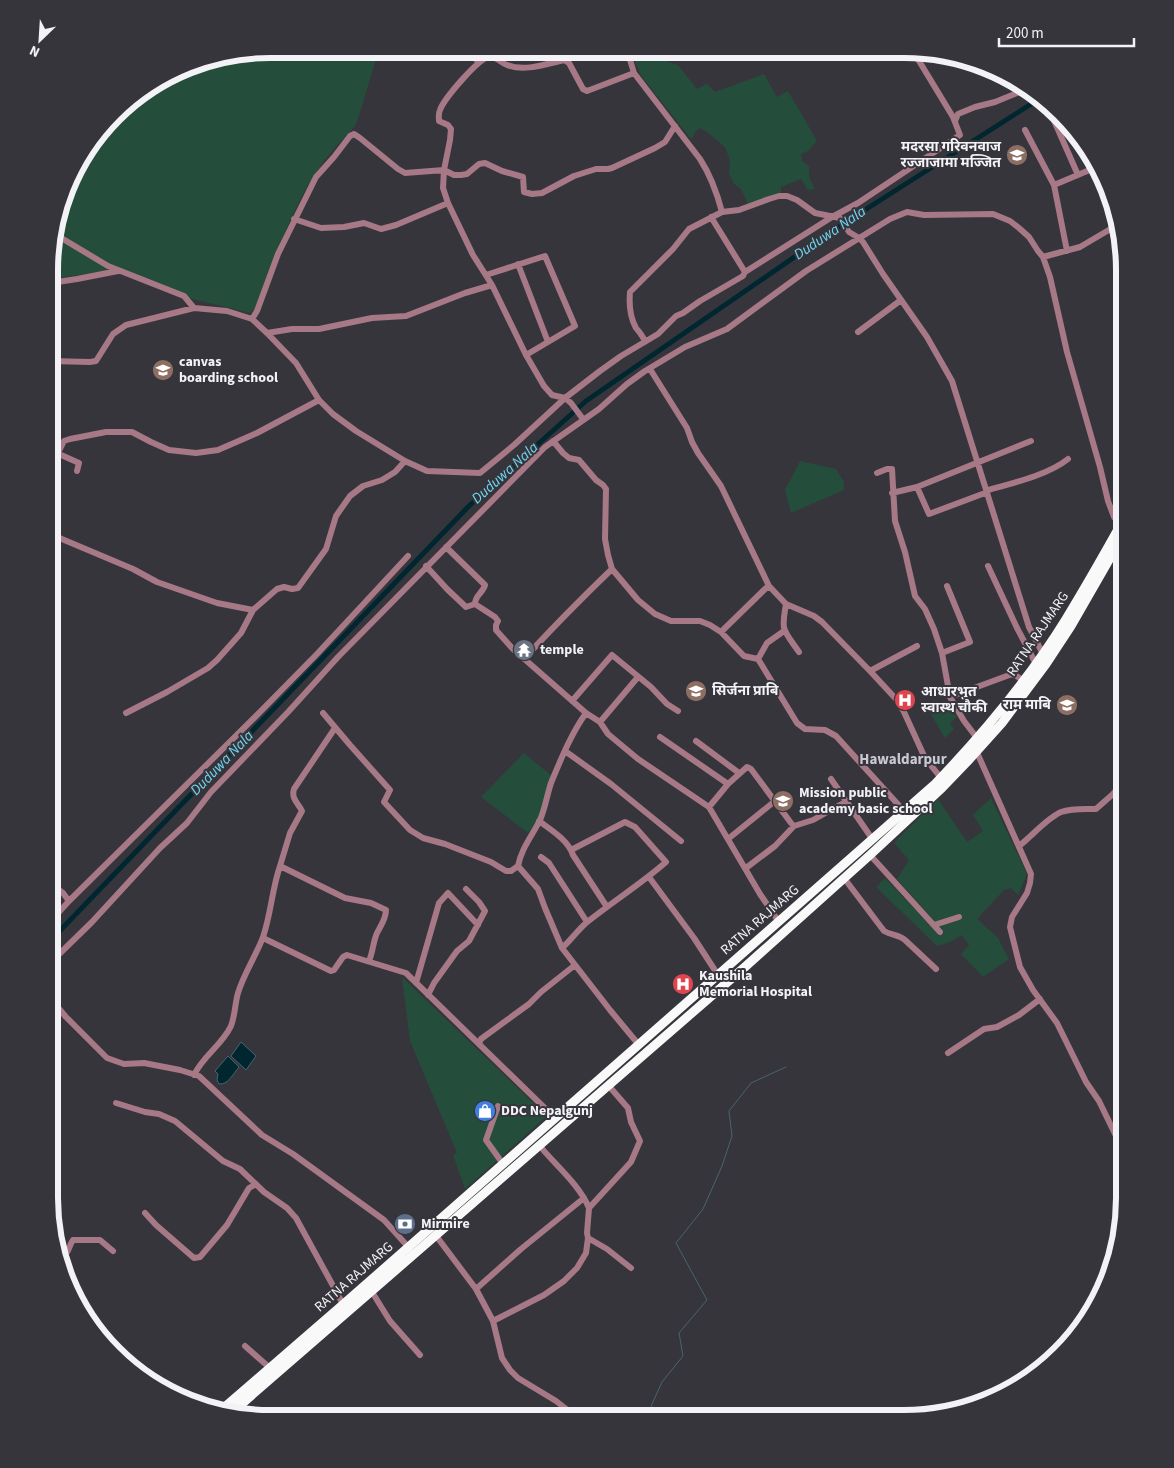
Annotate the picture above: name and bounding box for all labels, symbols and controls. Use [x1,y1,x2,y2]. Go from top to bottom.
north arrow [15,15,65,65]
scale bar [999,15,1134,47]
text: 200 m [1006,23,1044,44]
text: N [26,40,43,62]
place label: मदरसा गरिवनवाज रज्जाजामा मज्जित [901,137,1002,173]
school or university icon: मदरसा गरिवनवाज रज्जाजामा मज्जित [1005,143,1029,167]
water label: Duduwa Nala [790,201,870,265]
place label: canvas boarding school [179,352,278,388]
school or university icon: canvas boarding school [151,358,175,382]
water label: Duduwa Nala [467,437,543,509]
street label: RATNA RAJMARG [1002,588,1074,680]
temple icon: temple [512,638,536,662]
place label: temple [540,640,584,660]
school or university icon: सिर्जना प्राबि [684,679,708,703]
place label: सिर्जना प्राबि [712,681,779,701]
place label: आधारभुत स्वास्थ चौकी [921,682,988,718]
hospital icon: आधारभुत स्वास्थ चौकी [893,688,917,712]
school or university icon: राम माबि [1055,693,1079,717]
place label: राम माबि [1003,695,1051,715]
water label: Duduwa Nala [186,726,258,800]
district label: Hawaldarpur [859,749,947,770]
place label: Mission public academy basic school [799,783,933,819]
school or university icon: Mission public academy basic school [771,789,795,813]
street label: RATNA RAJMARG [716,880,804,960]
place label: Kaushila Memorial Hospital [699,966,812,1002]
hospital icon: Kaushila Memorial Hospital [671,972,695,996]
shop icon: DDC Nepalgunj [473,1099,497,1123]
place label: DDC Nepalgunj [501,1101,593,1121]
bank icon: Mirmire [393,1212,417,1236]
place label: Mirmire [421,1214,470,1234]
street label: RATNA RAJMARG [310,1237,398,1317]

